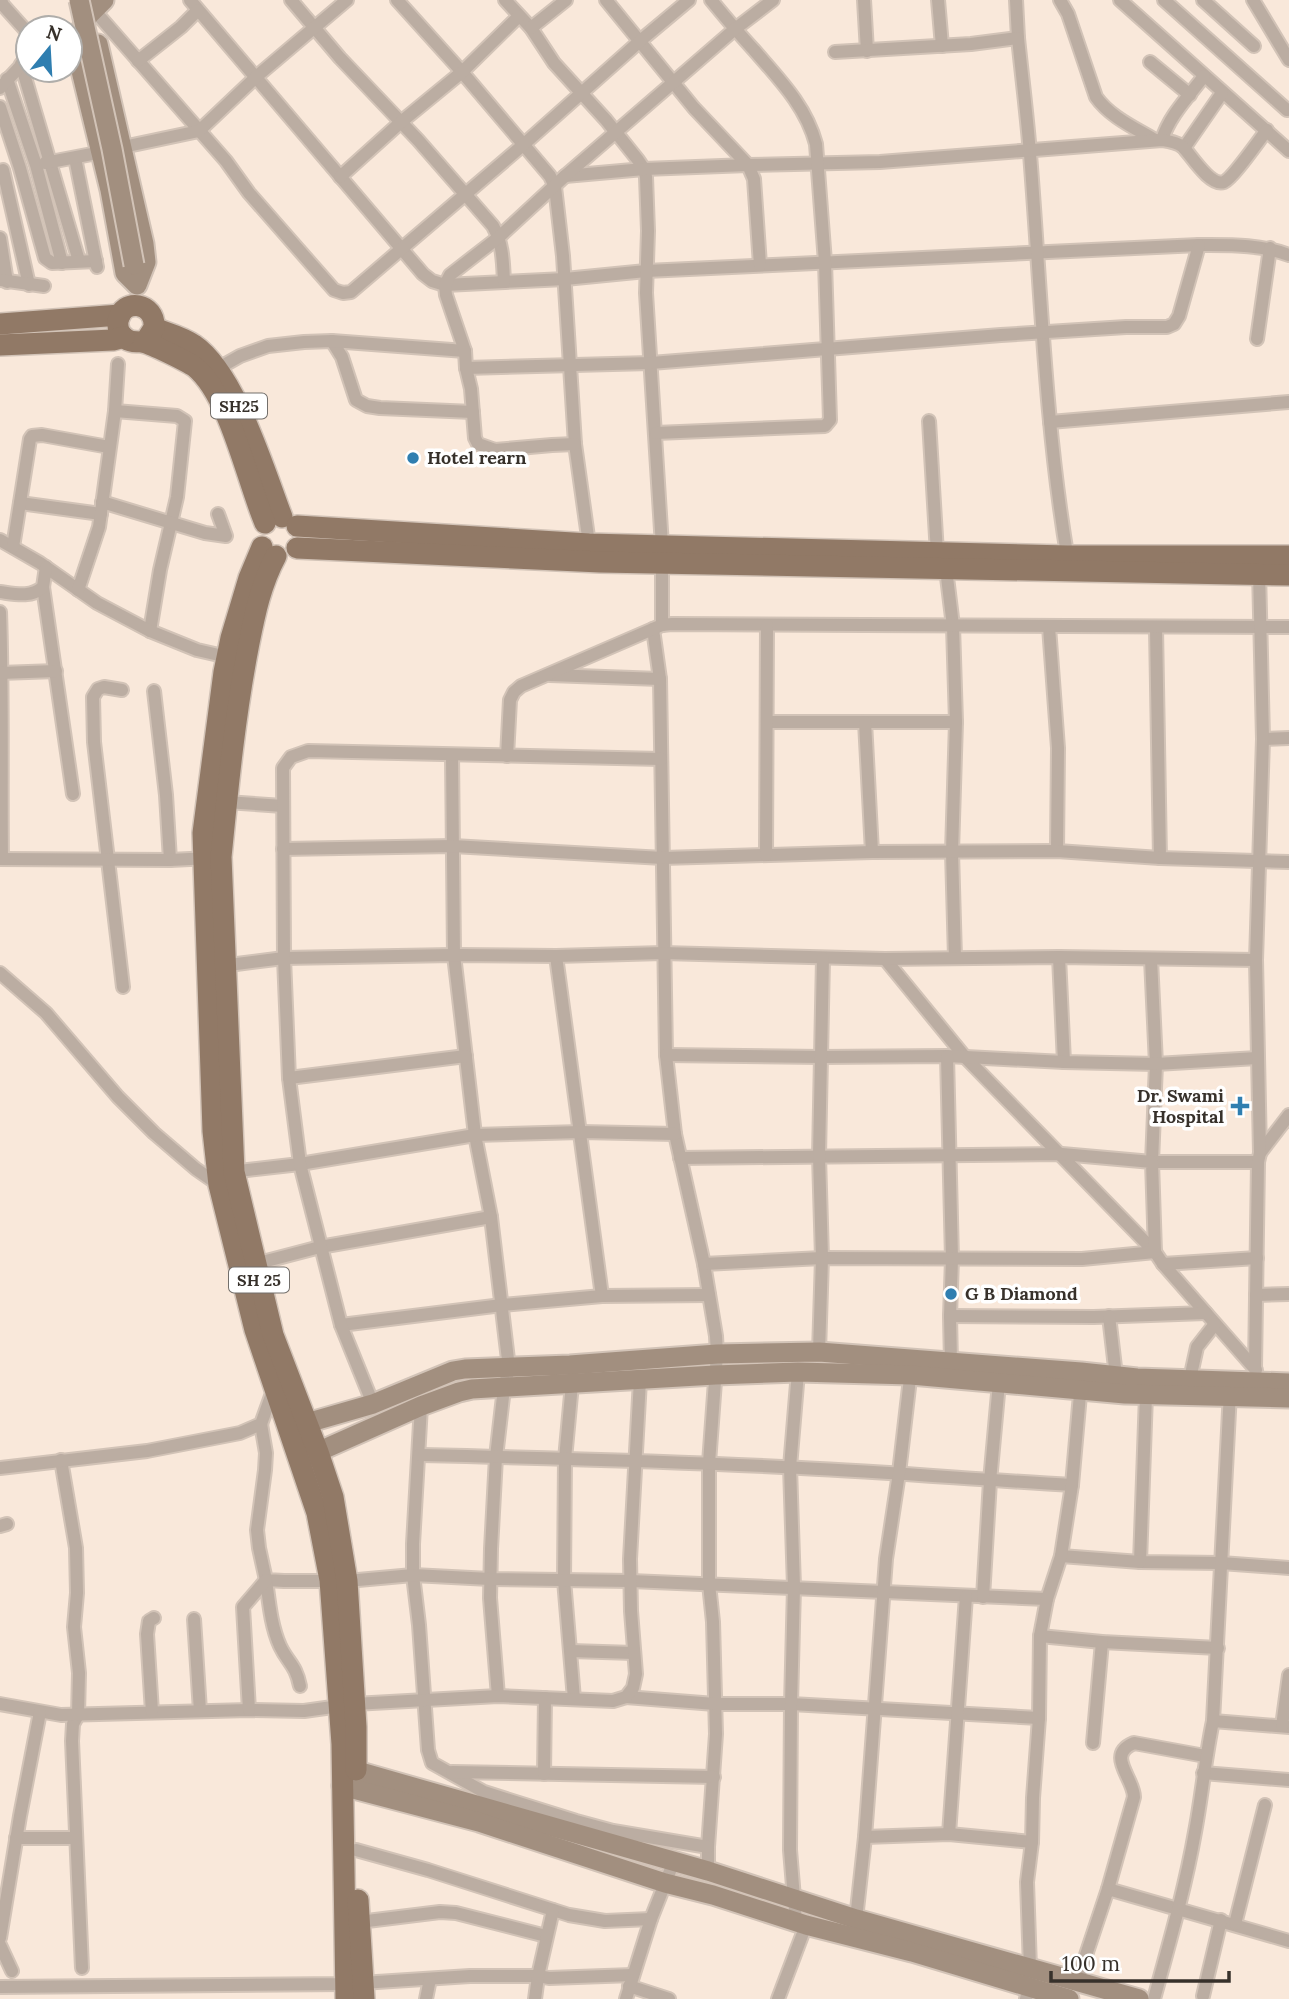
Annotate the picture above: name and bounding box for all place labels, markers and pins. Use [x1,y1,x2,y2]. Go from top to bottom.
place label: Hotel rearn [427,446,527,469]
marker: Hotel rearn [405,450,421,466]
place label: Dr. Swami Hospital [1137,1084,1224,1128]
marker: Dr. Swami Hospital [1230,1096,1250,1116]
place label: G B Diamond [965,1282,1078,1305]
marker: G B Diamond [943,1286,959,1302]

